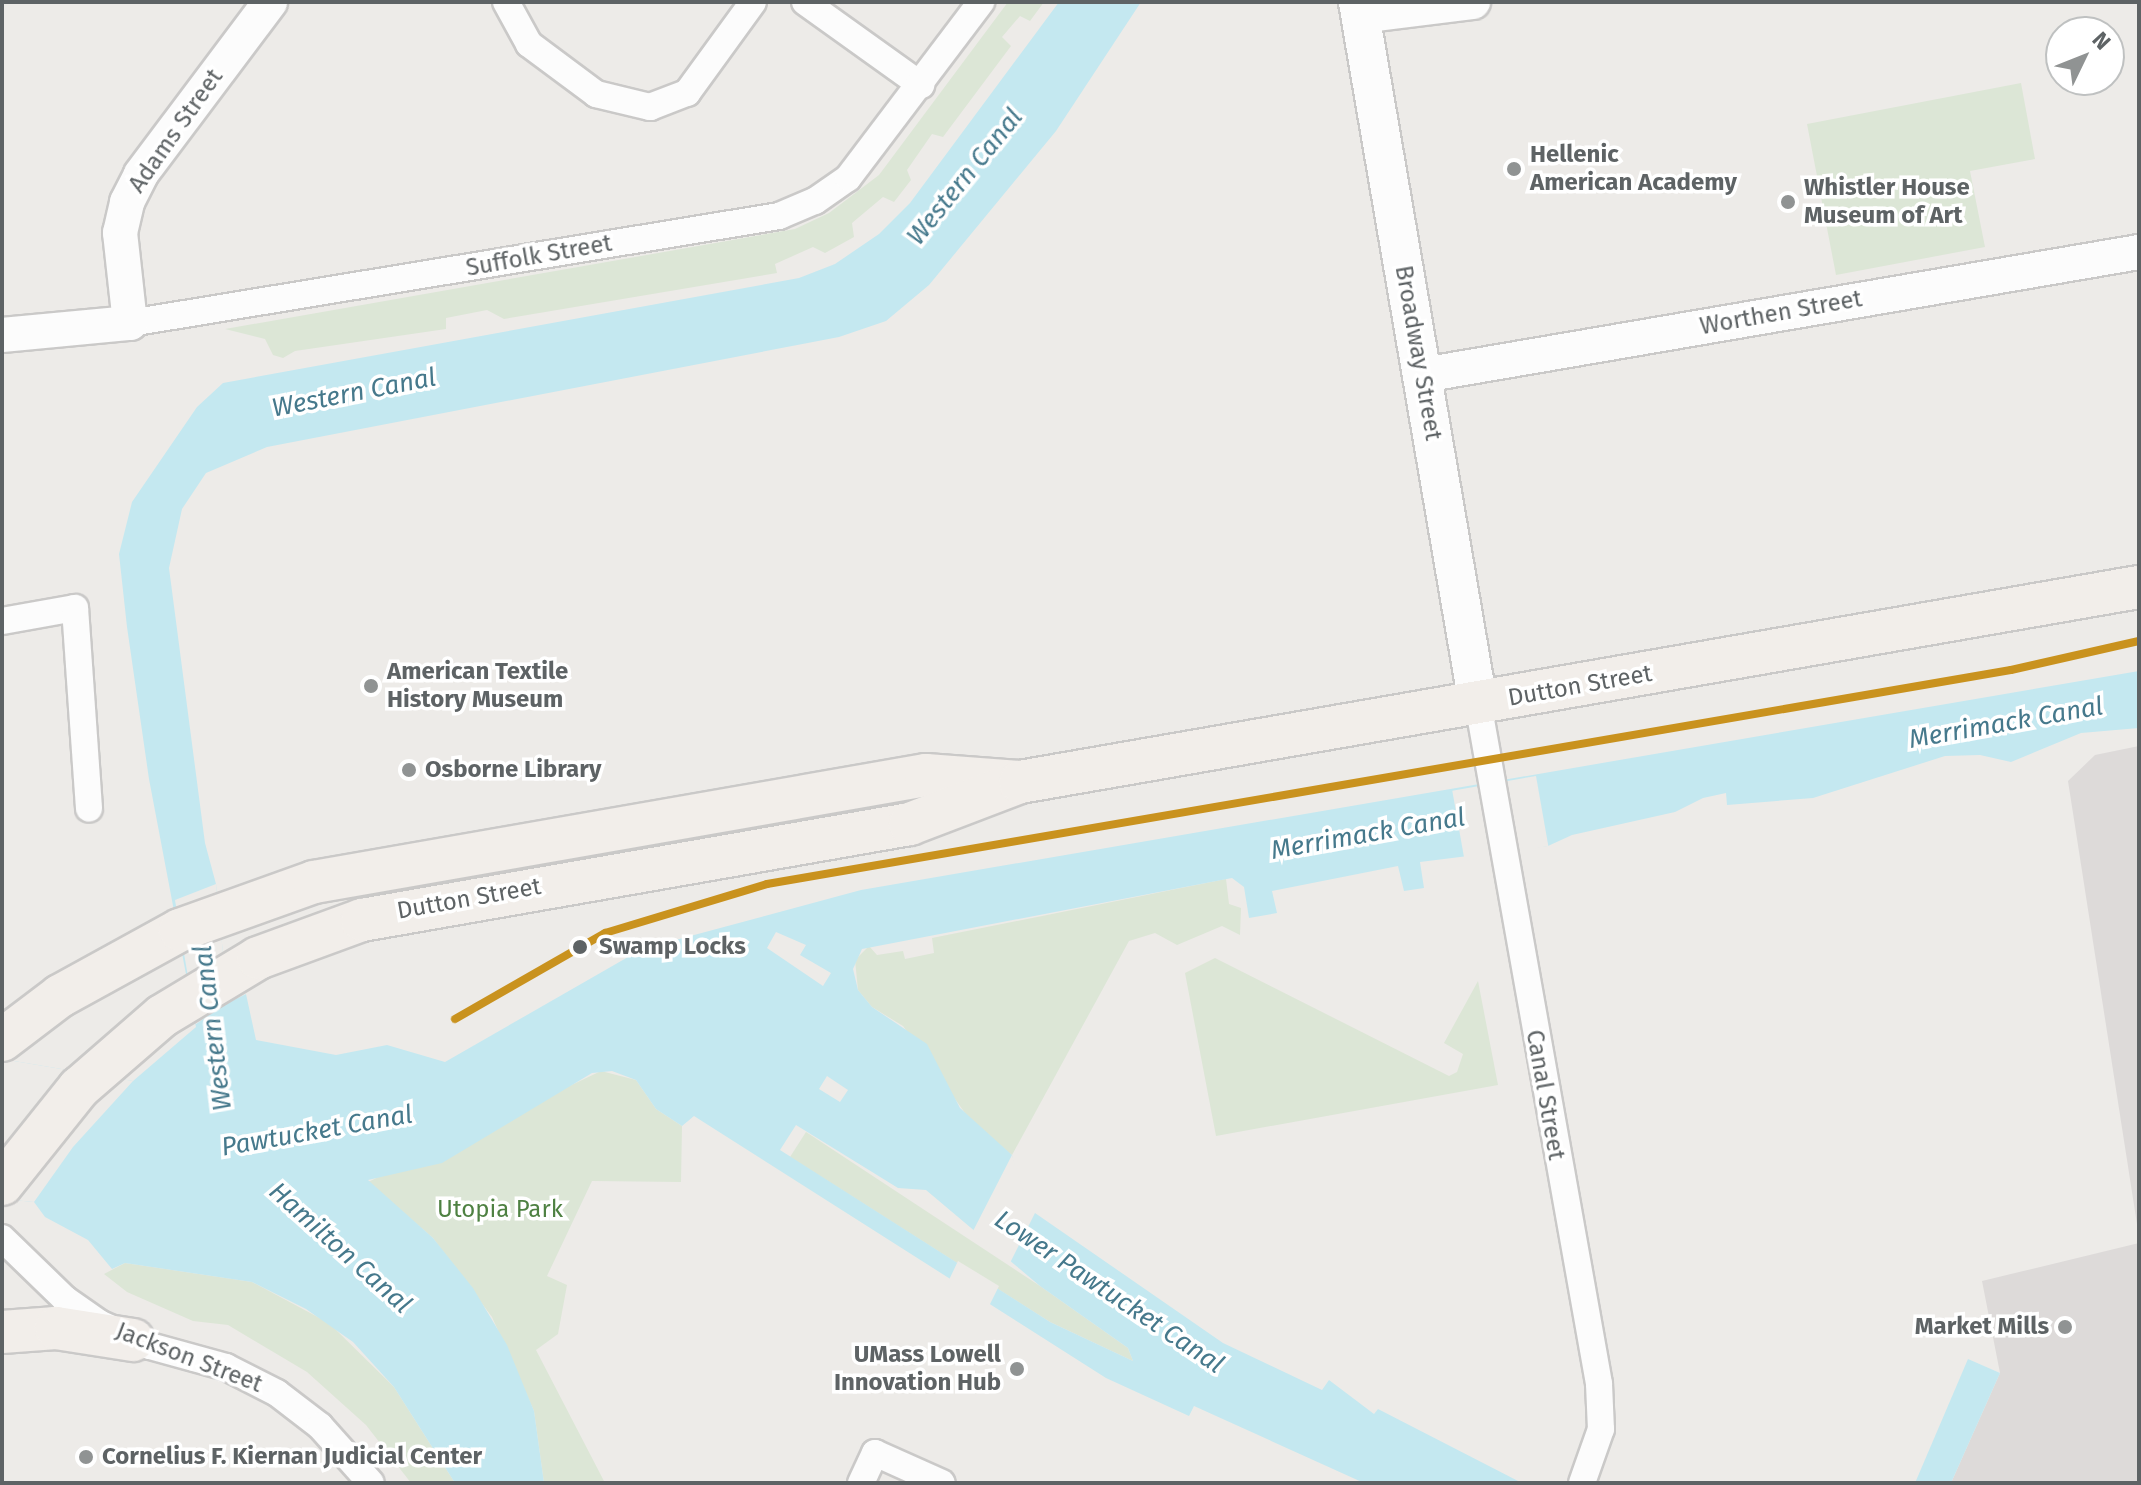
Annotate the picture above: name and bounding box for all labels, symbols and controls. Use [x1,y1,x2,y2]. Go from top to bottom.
north arrow [2045,16,2125,96]
text: N [2087,26,2116,55]
street label: Adams Street [123,64,229,198]
water label: Western Canal [901,103,1029,251]
place label: Hellenic American Academy [1530,141,1737,197]
marker: Hellenic American Academy [1505,160,1523,178]
place label: Whistler House Museum of Art [1804,174,1970,230]
marker: Whistler House Museum of Art [1779,193,1797,211]
street label: Suffolk Street [464,229,614,283]
street label: Broadway Street [1388,263,1448,443]
street label: Worthen Street [1698,285,1864,341]
water label: Western Canal [269,362,439,424]
place label: American Textile History Museum [387,658,568,714]
street label: Dutton Street [1506,659,1654,713]
marker: American Textile History Museum [362,677,380,695]
water label: Merrimack Canal [1906,691,2106,755]
place label: Osborne Library [425,756,601,784]
marker: Osborne Library [400,761,418,779]
water label: Merrimack Canal [1268,802,1468,866]
street label: Dutton Street [395,872,543,926]
place label: Swamp Locks [599,933,746,961]
marker: Swamp Locks [568,935,592,959]
water label: Western Canal [187,944,239,1112]
street label: Canal Street [1519,1028,1571,1162]
water label: Pawtucket Canal [219,1099,415,1163]
water label: Hamilton Canal [262,1176,418,1320]
park label: Utopia Park [437,1196,563,1224]
water label: Lower Pawtucket Canal [989,1204,1229,1380]
place label: Market Mills [1915,1313,2049,1341]
street label: Jackson Street [112,1317,266,1399]
marker: Market Mills [2056,1318,2074,1336]
place label: UMass Lowell Innovation Hub [834,1341,1001,1397]
marker: UMass Lowell Innovation Hub [1008,1360,1026,1378]
place label: Cornelius F. Kiernan Judicial Center [102,1443,482,1471]
marker: Cornelius F. Kiernan Judicial Center [77,1448,95,1466]

